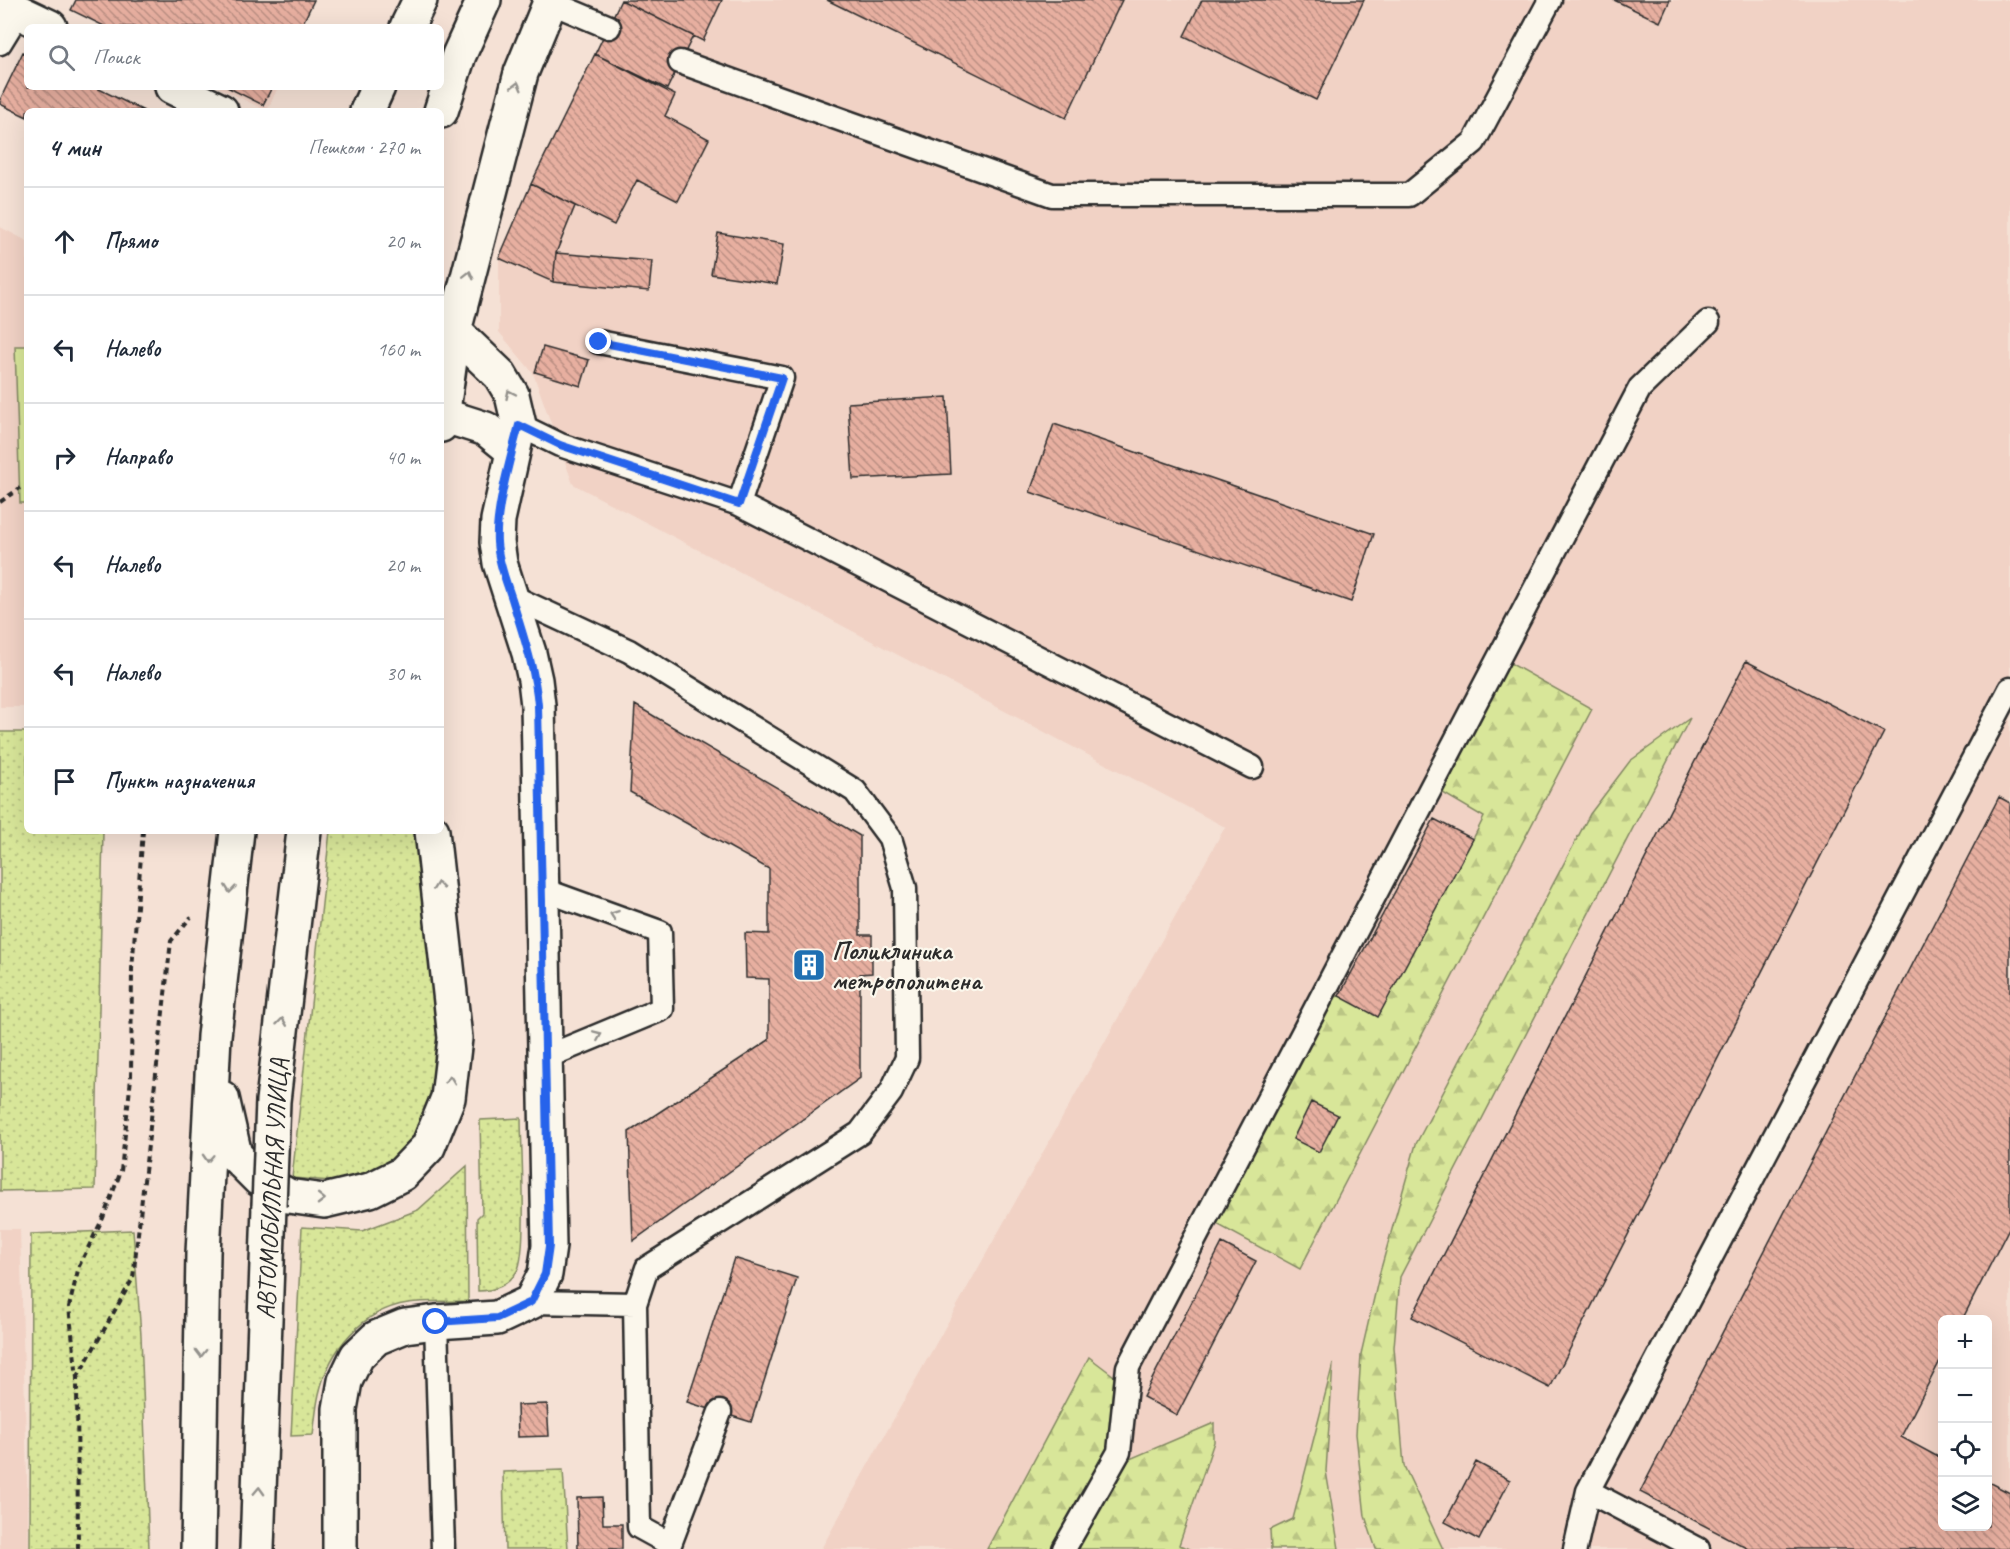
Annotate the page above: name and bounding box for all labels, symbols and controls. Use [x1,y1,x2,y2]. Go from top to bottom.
search box [24,24,444,90]
icon: search [45,41,78,74]
text: Поиск [93,43,139,71]
one-way arrow [510,81,523,91]
text: 4 мин [48,131,101,164]
text: Пешком · 270 m [308,135,420,160]
icon: ahead [48,225,81,258]
text: Прямо [105,227,157,255]
text: 20 m [386,229,420,254]
one-way arrow [461,270,474,280]
route end [585,328,611,354]
icon: left [48,333,81,366]
text: Налево [105,335,161,363]
text: 160 m [377,337,420,362]
one-way arrow [505,390,517,401]
icon: right [48,441,81,474]
text: Направо [105,443,172,471]
text: 40 m [386,445,420,470]
icon: left [48,549,81,582]
text: Налево [105,551,161,579]
text: 20 m [386,553,420,578]
icon: left [48,657,81,690]
text: Налево [105,659,161,687]
text: 30 m [386,661,420,686]
icon: arrive [48,765,81,798]
text: Пункт назначения [105,767,254,795]
one-way arrow [432,881,445,890]
one-way arrow [225,885,237,894]
one-way arrow [609,910,620,923]
place label: Поликлиника метрополитена [832,934,984,997]
building icon: Поликлиника метрополитена [791,947,827,983]
one-way arrow [275,1018,287,1027]
one-way arrow [592,1030,603,1042]
street label: АВТОМОБИЛЬНАЯ УЛИЦА [249,1057,295,1320]
one-way arrow [443,1075,456,1084]
one-way arrow [201,1153,214,1162]
one-way arrow [317,1193,326,1205]
route start [422,1308,448,1334]
map controls [1938,1315,1992,1531]
button: + [1938,1315,1992,1369]
one-way arrow [195,1348,207,1357]
button: − [1938,1369,1992,1423]
button: locate [1938,1423,1992,1477]
button: layers [1938,1477,1992,1531]
one-way arrow [253,1486,266,1495]

